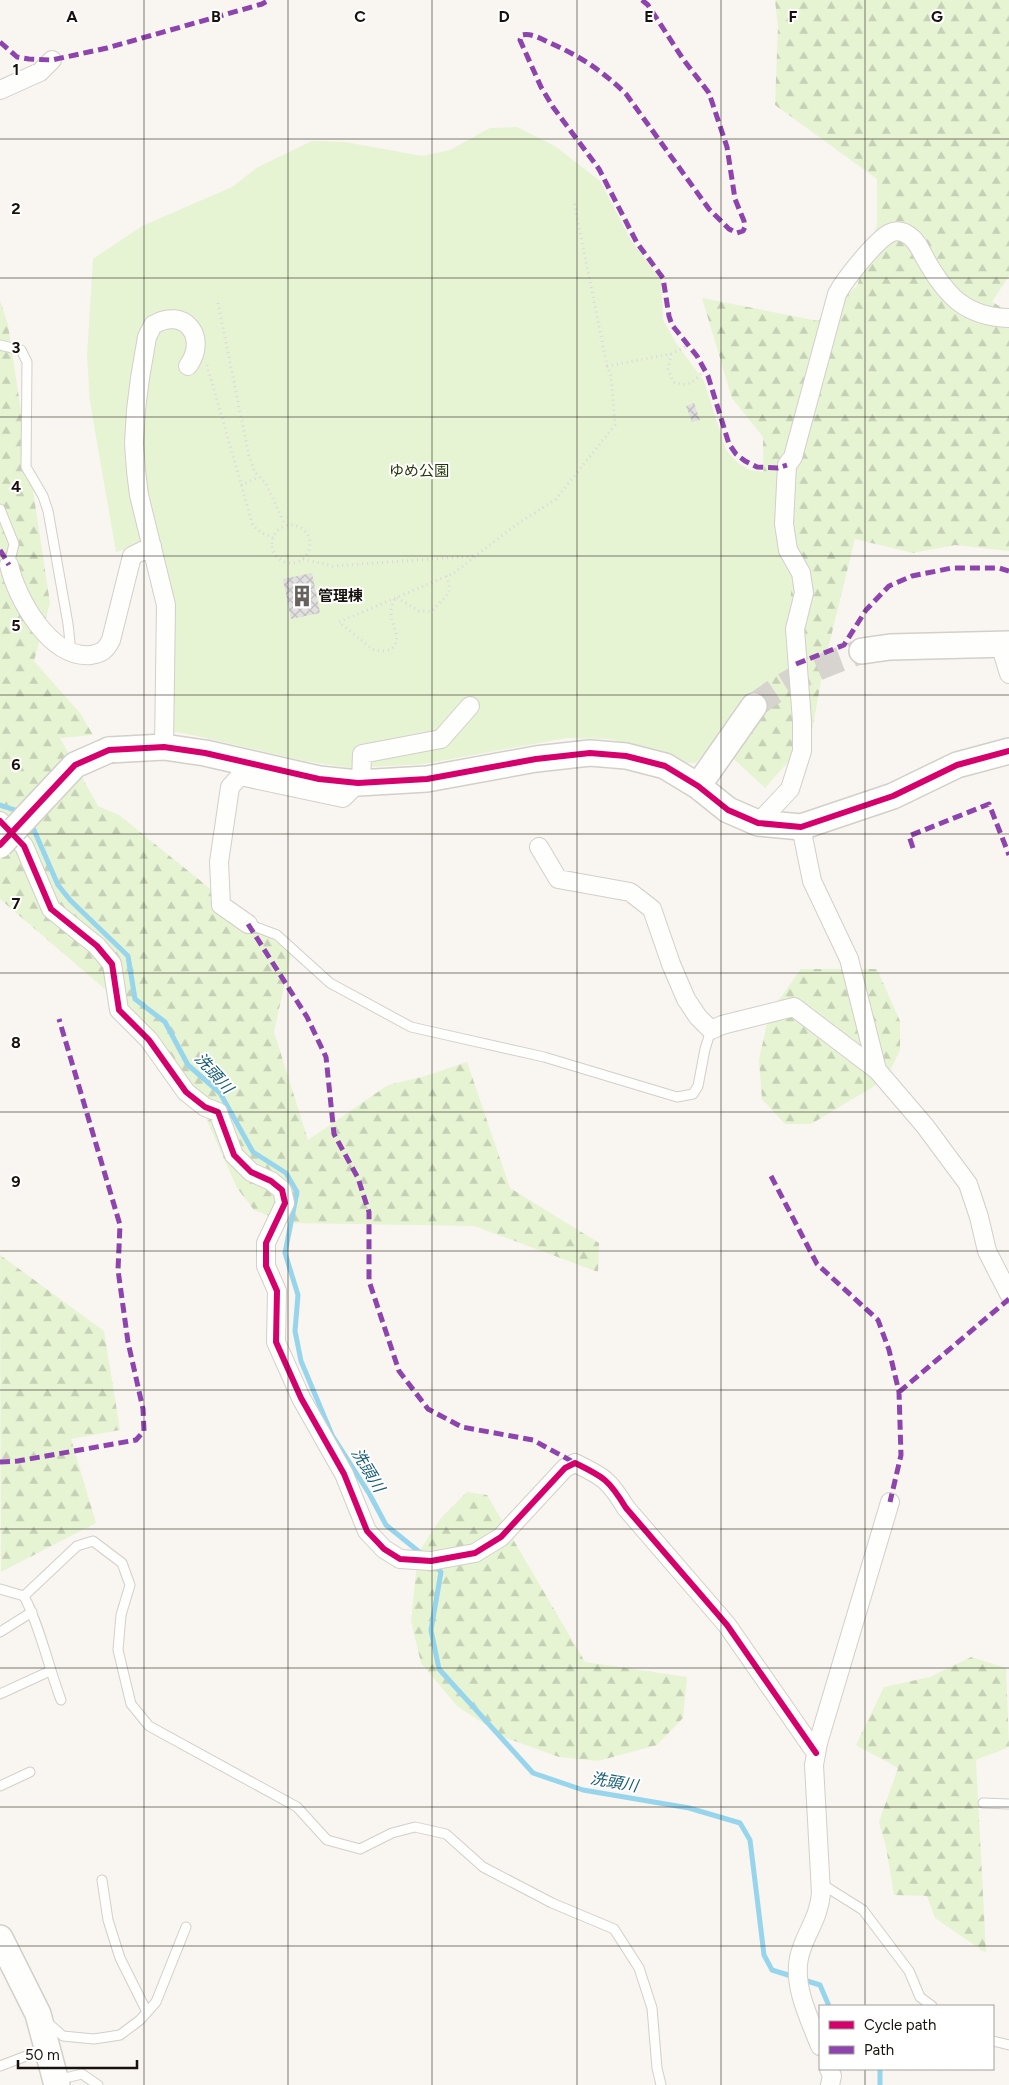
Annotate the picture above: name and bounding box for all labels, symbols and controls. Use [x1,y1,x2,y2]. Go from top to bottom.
text: A [66,7,78,26]
text: B [211,7,221,26]
text: C [354,7,366,26]
text: D [498,7,510,26]
text: E [644,7,654,26]
text: F [789,7,798,26]
text: G [931,7,943,26]
text: 1 [13,60,19,79]
text: 2 [11,199,21,218]
text: 3 [12,338,21,357]
park label: ゆめ公園 [389,462,449,480]
text: 4 [11,477,21,496]
building icon: 管理棟 [289,583,315,609]
place label: 管理棟 [318,587,363,605]
text: 5 [11,616,21,635]
text: 6 [11,755,21,774]
text: 7 [12,894,21,913]
text: 8 [11,1033,21,1052]
water label: 洗頭川 [191,1049,238,1099]
text: 9 [11,1172,21,1191]
water label: 洗頭川 [347,1445,390,1497]
water label: 洗頭川 [589,1768,641,1796]
legend [819,2005,994,2070]
text: Cycle path [864,2016,936,2034]
scale bar [18,2038,136,2070]
text: Path [864,2041,894,2059]
text: 50 m [25,2046,60,2064]

